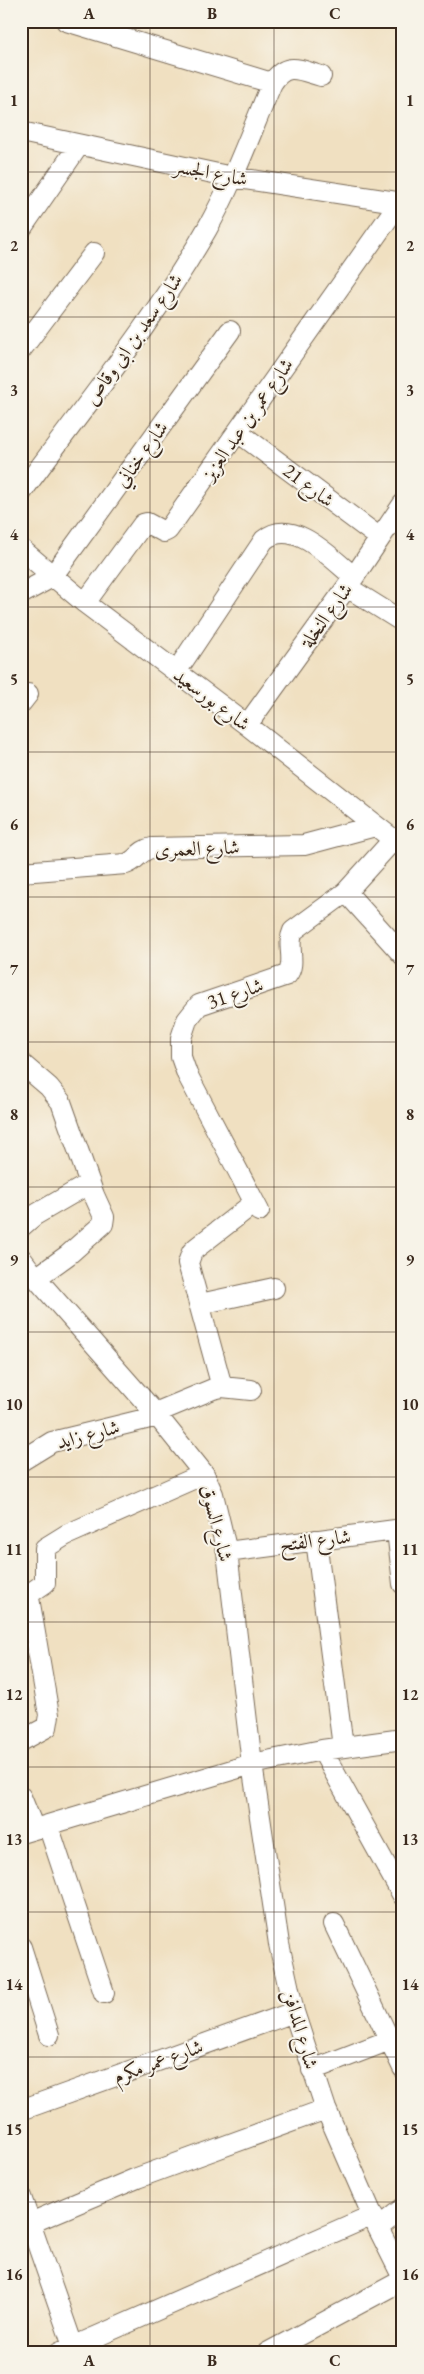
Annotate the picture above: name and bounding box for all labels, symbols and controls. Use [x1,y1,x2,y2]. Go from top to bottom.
text: A [82,3,95,24]
text: B [207,3,217,24]
text: C [329,3,341,24]
text: 1 [10,90,18,111]
text: 1 [406,90,414,111]
street label: شارع الجسر [169,152,250,197]
text: 2 [10,235,19,256]
text: 2 [406,235,415,256]
street label: شارع سعد بن ابى وقاص [78,268,192,413]
street label: شارع عمر بن عبد العزيز [194,353,303,490]
text: 3 [10,380,18,401]
text: 3 [406,380,414,401]
street label: شارع خناني [108,416,178,495]
street label: شارع 21 [275,457,340,517]
text: 4 [10,524,19,545]
text: 4 [406,524,415,545]
street label: شارع النخلة [293,577,362,656]
street label: شارع بورسعيد [165,661,256,741]
text: 5 [10,669,18,690]
text: 5 [406,669,414,690]
text: 6 [10,814,19,835]
text: 6 [406,814,415,835]
street label: شارع العمرى [154,834,240,867]
text: 7 [10,959,19,980]
text: 7 [406,959,415,980]
street label: شارع 31 [203,971,268,1019]
text: 8 [10,1104,18,1125]
text: 8 [406,1104,414,1125]
text: 9 [10,1249,19,1270]
text: 9 [406,1249,415,1270]
text: 10 [6,1394,23,1415]
text: 10 [402,1394,419,1415]
street label: شارع زايد [54,1413,124,1460]
street label: شارع السوق [190,1482,239,1565]
street label: شارع الفتح [278,1523,353,1562]
text: 11 [6,1539,22,1560]
text: 11 [402,1539,418,1560]
text: 12 [6,1684,23,1705]
text: 12 [402,1684,419,1705]
text: 13 [6,1829,22,1850]
text: 13 [402,1829,418,1850]
text: 14 [6,1974,23,1995]
text: 14 [402,1974,419,1995]
street label: شارع المدافن [272,1986,325,2073]
street label: شارع عمر مكرم [110,2033,208,2094]
text: 15 [6,2119,22,2140]
text: 15 [402,2119,418,2140]
text: 16 [6,2264,23,2285]
text: 16 [402,2264,419,2285]
text: A [82,2350,95,2371]
text: B [207,2350,217,2371]
text: C [329,2350,341,2371]

